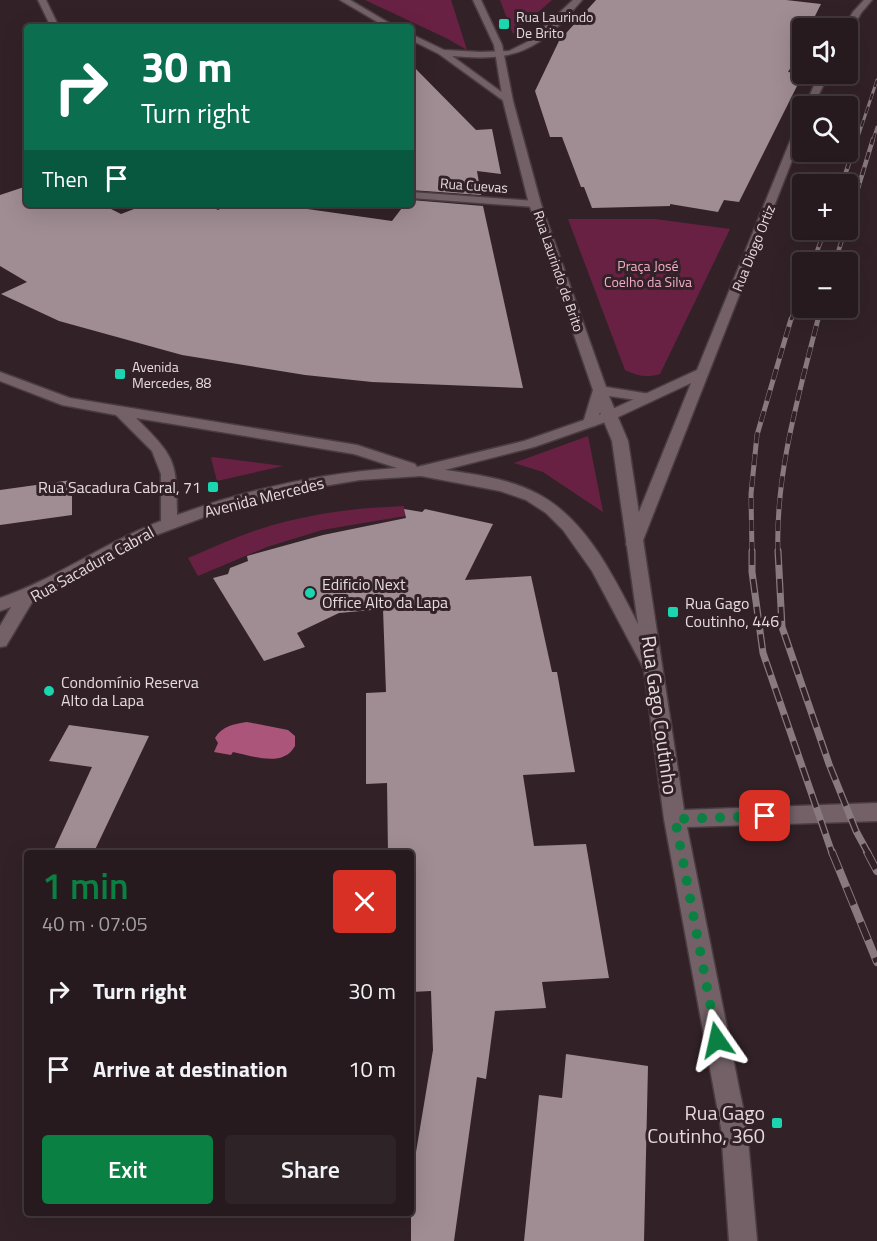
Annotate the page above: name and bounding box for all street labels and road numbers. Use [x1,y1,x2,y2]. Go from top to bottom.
street label: Rua Cuevas [439,172,509,198]
street label: Rua Diogo Ortiz [726,202,780,294]
street label: Rua Laurindo de Brito [528,208,590,334]
street label: Avenida Mercedes [202,471,326,523]
street label: Rua Sacadura Cabral [26,520,158,608]
street label: Rua Gago Coutinho [634,634,686,796]

